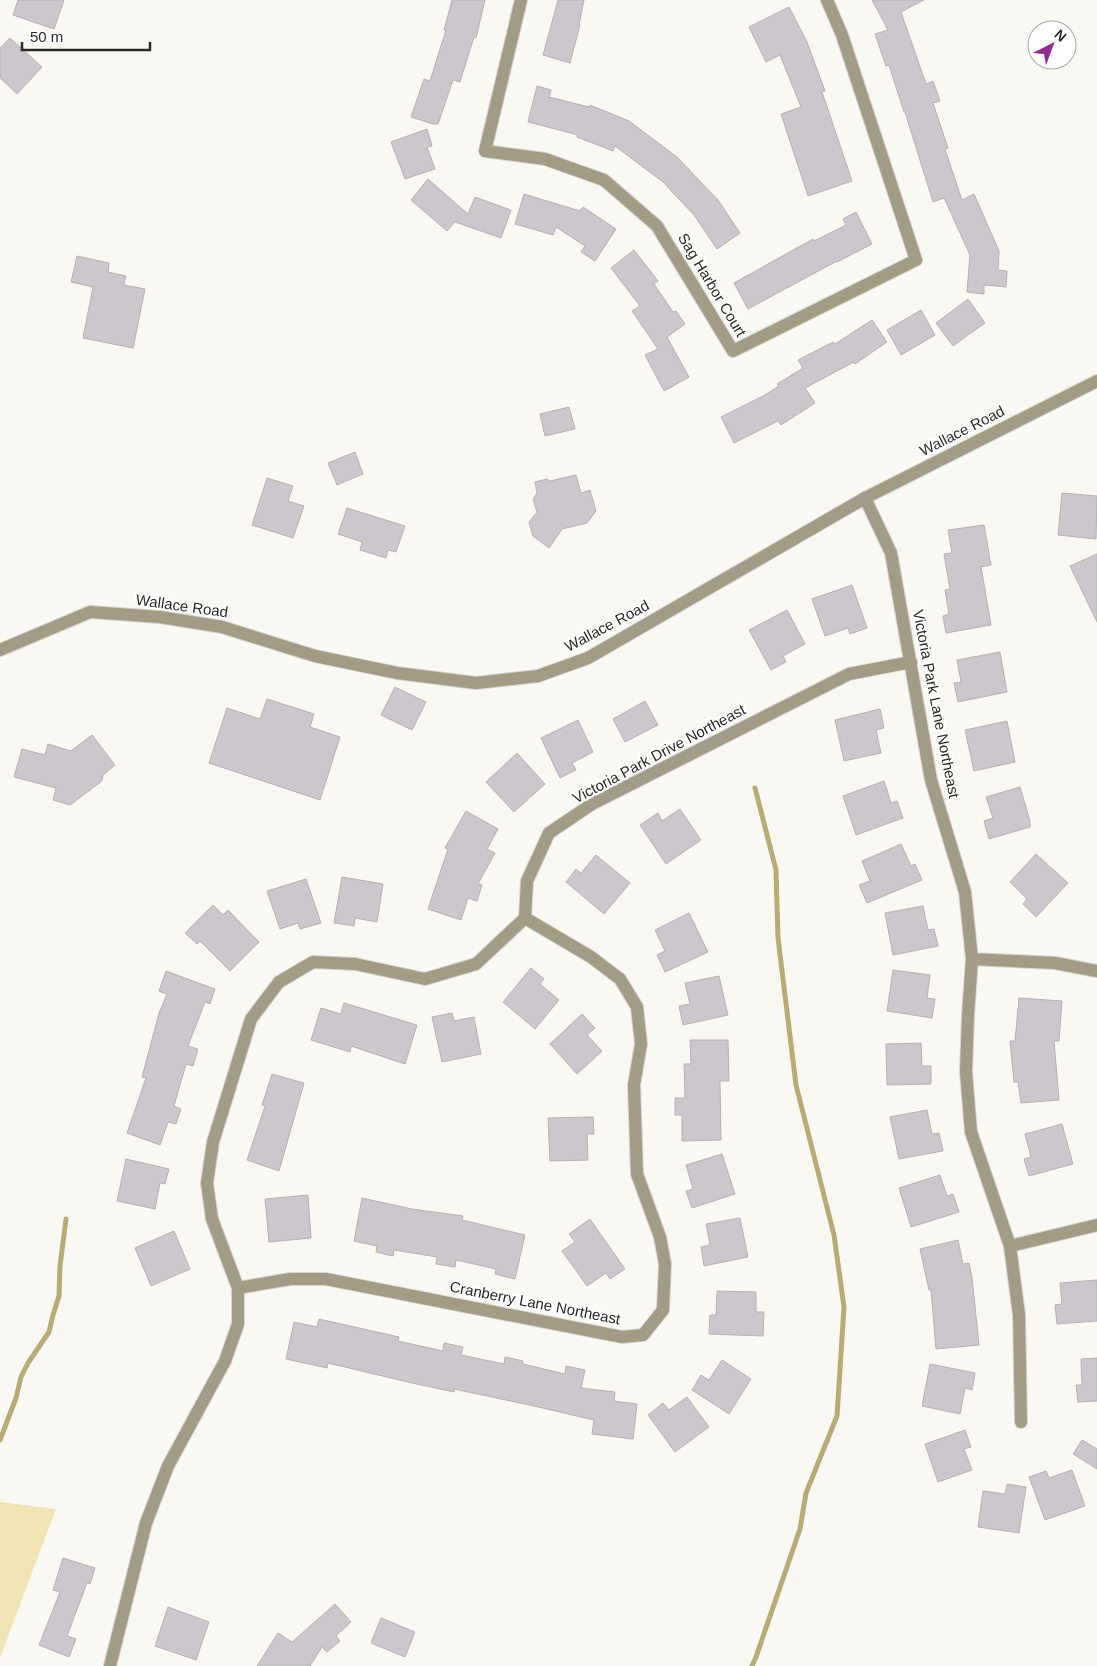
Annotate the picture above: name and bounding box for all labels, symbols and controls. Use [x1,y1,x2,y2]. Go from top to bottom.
scale bar [22,20,150,52]
north arrow [1027,20,1077,70]
text: N [1052,26,1070,45]
text: 50 m [30,28,63,45]
street label: Sag Harbor Court [675,230,750,340]
street label: Wallace Road [917,402,1007,459]
street label: Wallace Road [135,591,229,620]
street label: Wallace Road [562,596,652,655]
street label: Victoria Park Lane Northeast [910,608,963,800]
street label: Victoria Park Drive Northeast [570,700,749,806]
street label: Cranberry Lane Northeast [448,1278,623,1328]

